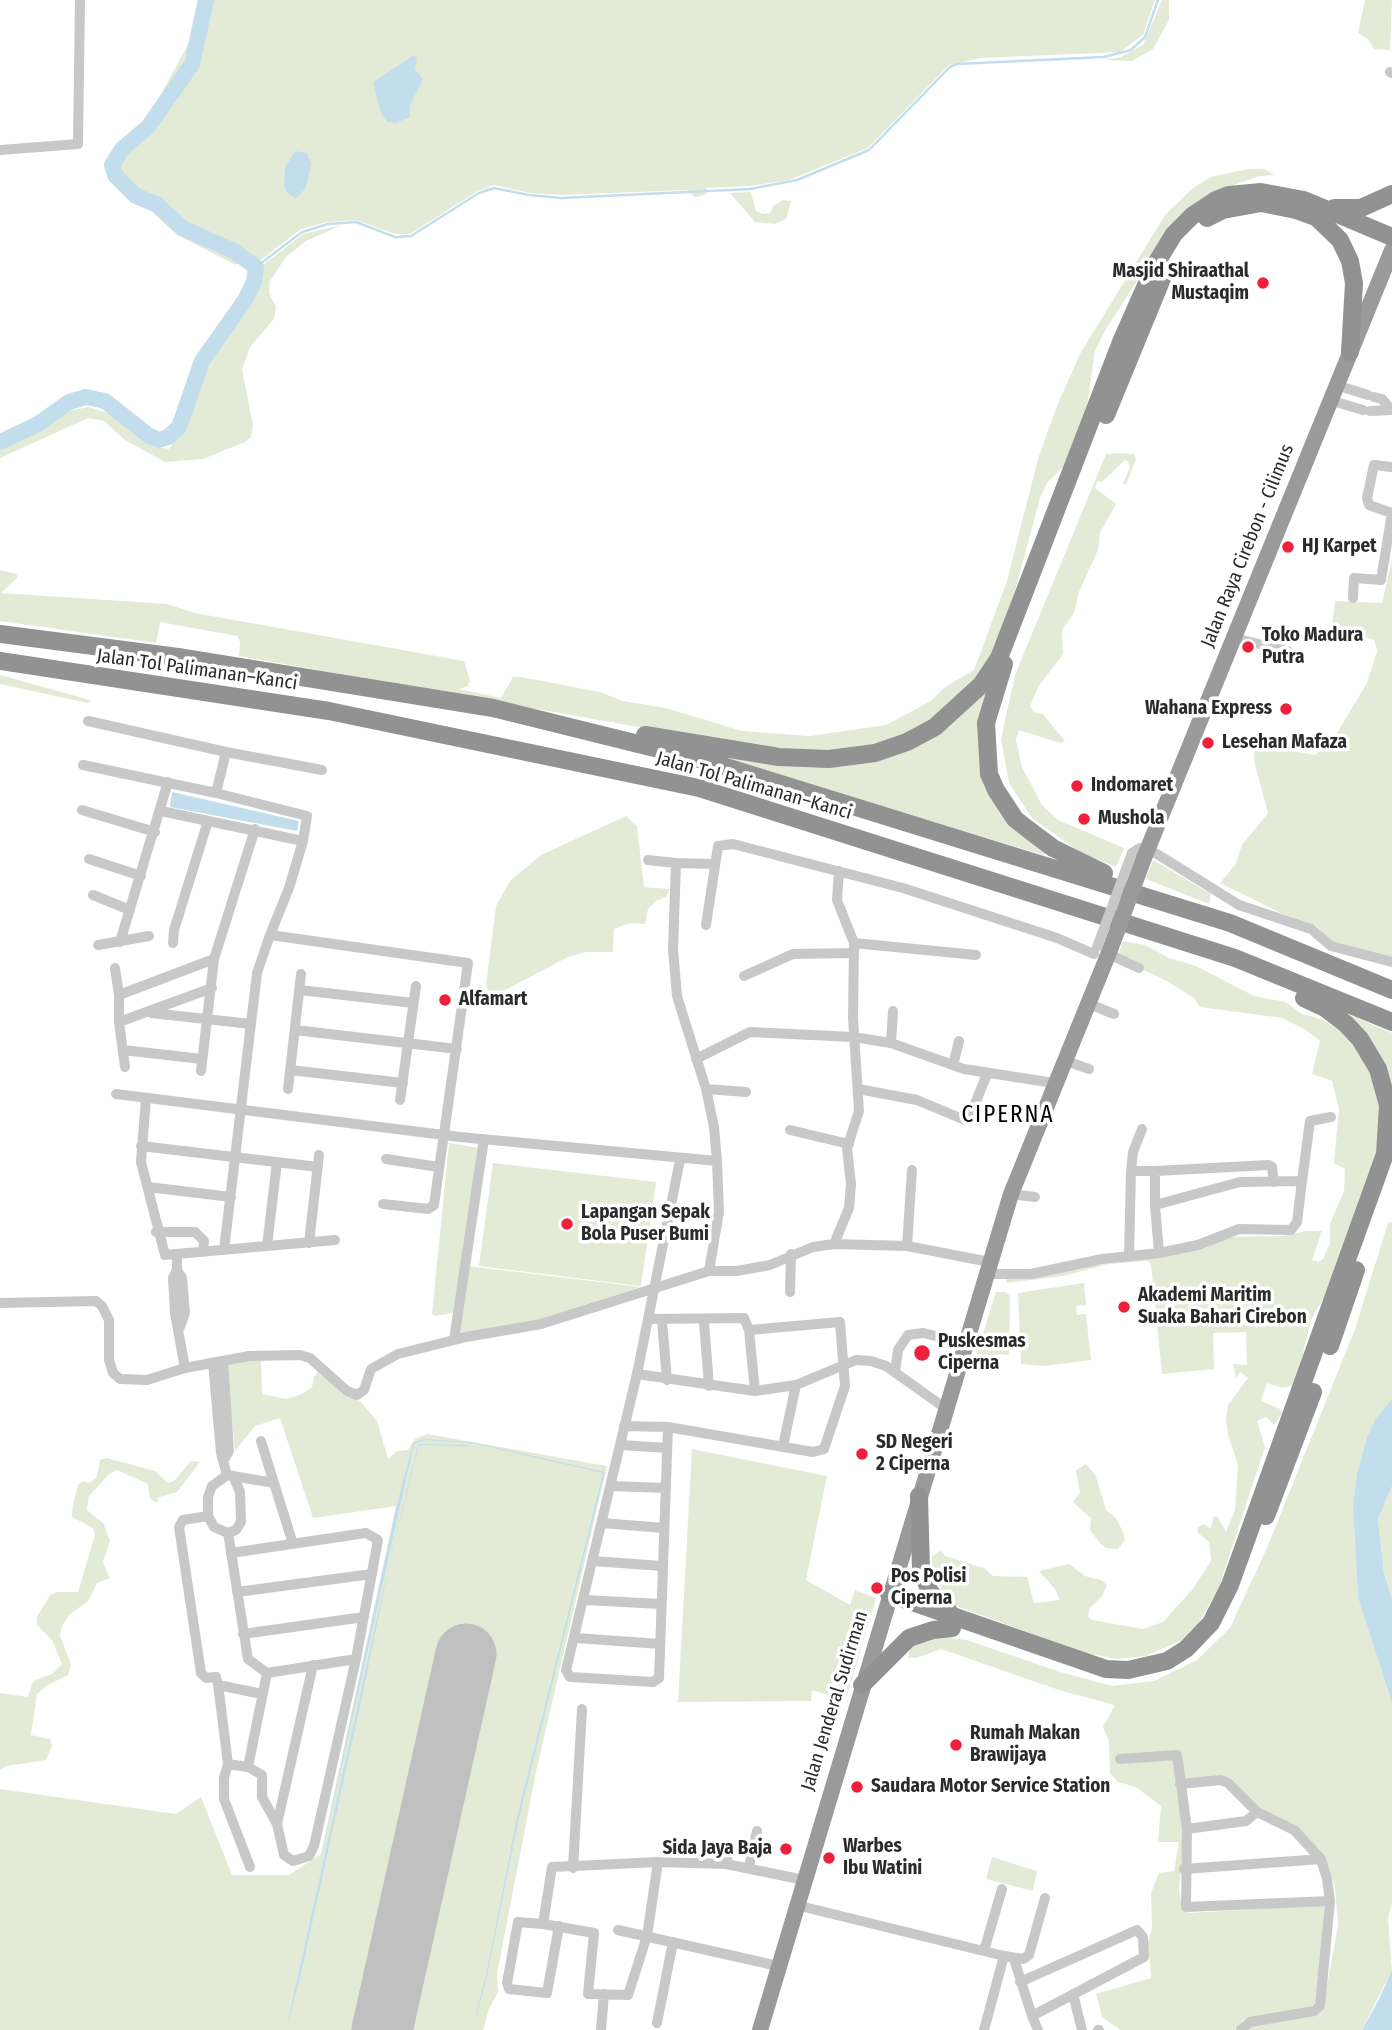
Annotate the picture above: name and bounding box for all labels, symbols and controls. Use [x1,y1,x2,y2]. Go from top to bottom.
place label: Masjid Shiraathal Mustaqim [1112,261,1249,305]
marker: Masjid Shiraathal Mustaqim [1255,275,1271,291]
street label: Jalan Raya Cirebon - Cilimus [1197,441,1299,651]
place label: HJ Karpet [1302,536,1377,558]
marker: HJ Karpet [1280,539,1296,555]
place label: Toko Madura Putra [1262,625,1363,669]
marker: Toko Madura Putra [1240,639,1256,655]
street label: Jalan Tol Palimanan–Kanci [95,645,299,695]
place label: Wahana Express [1145,698,1272,720]
marker: Wahana Express [1278,701,1294,717]
place label: Lesehan Mafaza [1222,732,1347,754]
marker: Lesehan Mafaza [1200,735,1216,751]
street label: Jalan Tol Palimanan–Kanci [654,747,854,825]
place label: Indomaret [1091,775,1173,797]
marker: Indomaret [1069,778,1085,794]
place label: Mushola [1098,808,1164,830]
marker: Mushola [1076,811,1092,827]
place label: Alfamart [459,989,527,1011]
marker: Alfamart [437,992,453,1008]
district label: CIPERNA [962,1102,1054,1130]
place label: Lapangan Sepak Bola Puser Bumi [581,1202,710,1246]
marker: Lapangan Sepak Bola Puser Bumi [559,1216,575,1232]
place label: Akademi Maritim Suaka Bahari Cirebon [1138,1285,1307,1329]
marker: Akademi Maritim Suaka Bahari Cirebon [1116,1299,1132,1315]
place label: Puskesmas Ciperna [938,1331,1026,1375]
marker: Puskesmas Ciperna [912,1343,932,1363]
place label: SD Negeri 2 Ciperna [876,1432,953,1476]
marker: SD Negeri 2 Ciperna [854,1446,870,1462]
place label: Pos Polisi Ciperna [891,1566,966,1610]
marker: Pos Polisi Ciperna [869,1580,885,1596]
street label: Jalan Jenderal Sudirman [797,1608,873,1794]
place label: Rumah Makan Brawijaya [970,1723,1080,1767]
marker: Rumah Makan Brawijaya [948,1737,964,1753]
place label: Saudara Motor Service Station [871,1776,1110,1798]
marker: Saudara Motor Service Station [849,1779,865,1795]
place label: Warbes Ibu Watini [843,1836,922,1880]
place label: Sida Jaya Baja [662,1838,772,1860]
marker: Sida Jaya Baja [778,1841,794,1857]
marker: Warbes Ibu Watini [821,1850,837,1866]

